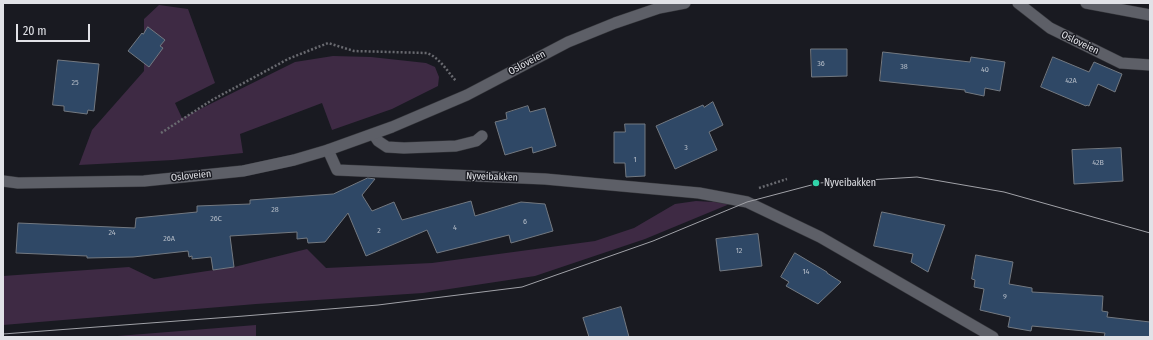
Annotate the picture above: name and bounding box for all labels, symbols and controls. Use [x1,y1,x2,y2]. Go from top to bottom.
scale bar [18,16,92,42]
text: 20 m [23,24,47,38]
street label: Osloveien [1059,29,1101,57]
street label: Osloveien [506,48,548,78]
house number: 36 [817,59,825,69]
house number: 38 [900,62,908,72]
house number: 40 [981,65,989,75]
house number: 42A [1065,76,1077,86]
house number: 25 [71,78,79,88]
house number: 3 [684,143,688,153]
house number: 1 [633,155,637,165]
house number: 42B [1092,158,1104,168]
street label: Osloveien [170,168,212,184]
street label: Nyveibakken [466,170,518,184]
place label: Nyveibakken [824,177,876,189]
marker: Nyveibakken [811,178,821,188]
house number: 28 [271,205,279,215]
house number: 26C [210,214,222,224]
house number: 6 [523,217,527,227]
house number: 4 [453,223,457,233]
house number: 2 [377,226,381,236]
house number: 24 [108,228,116,238]
house number: 26A [163,234,175,244]
house number: 12 [736,246,742,256]
house number: 14 [803,267,809,277]
house number: 9 [1003,292,1007,302]

